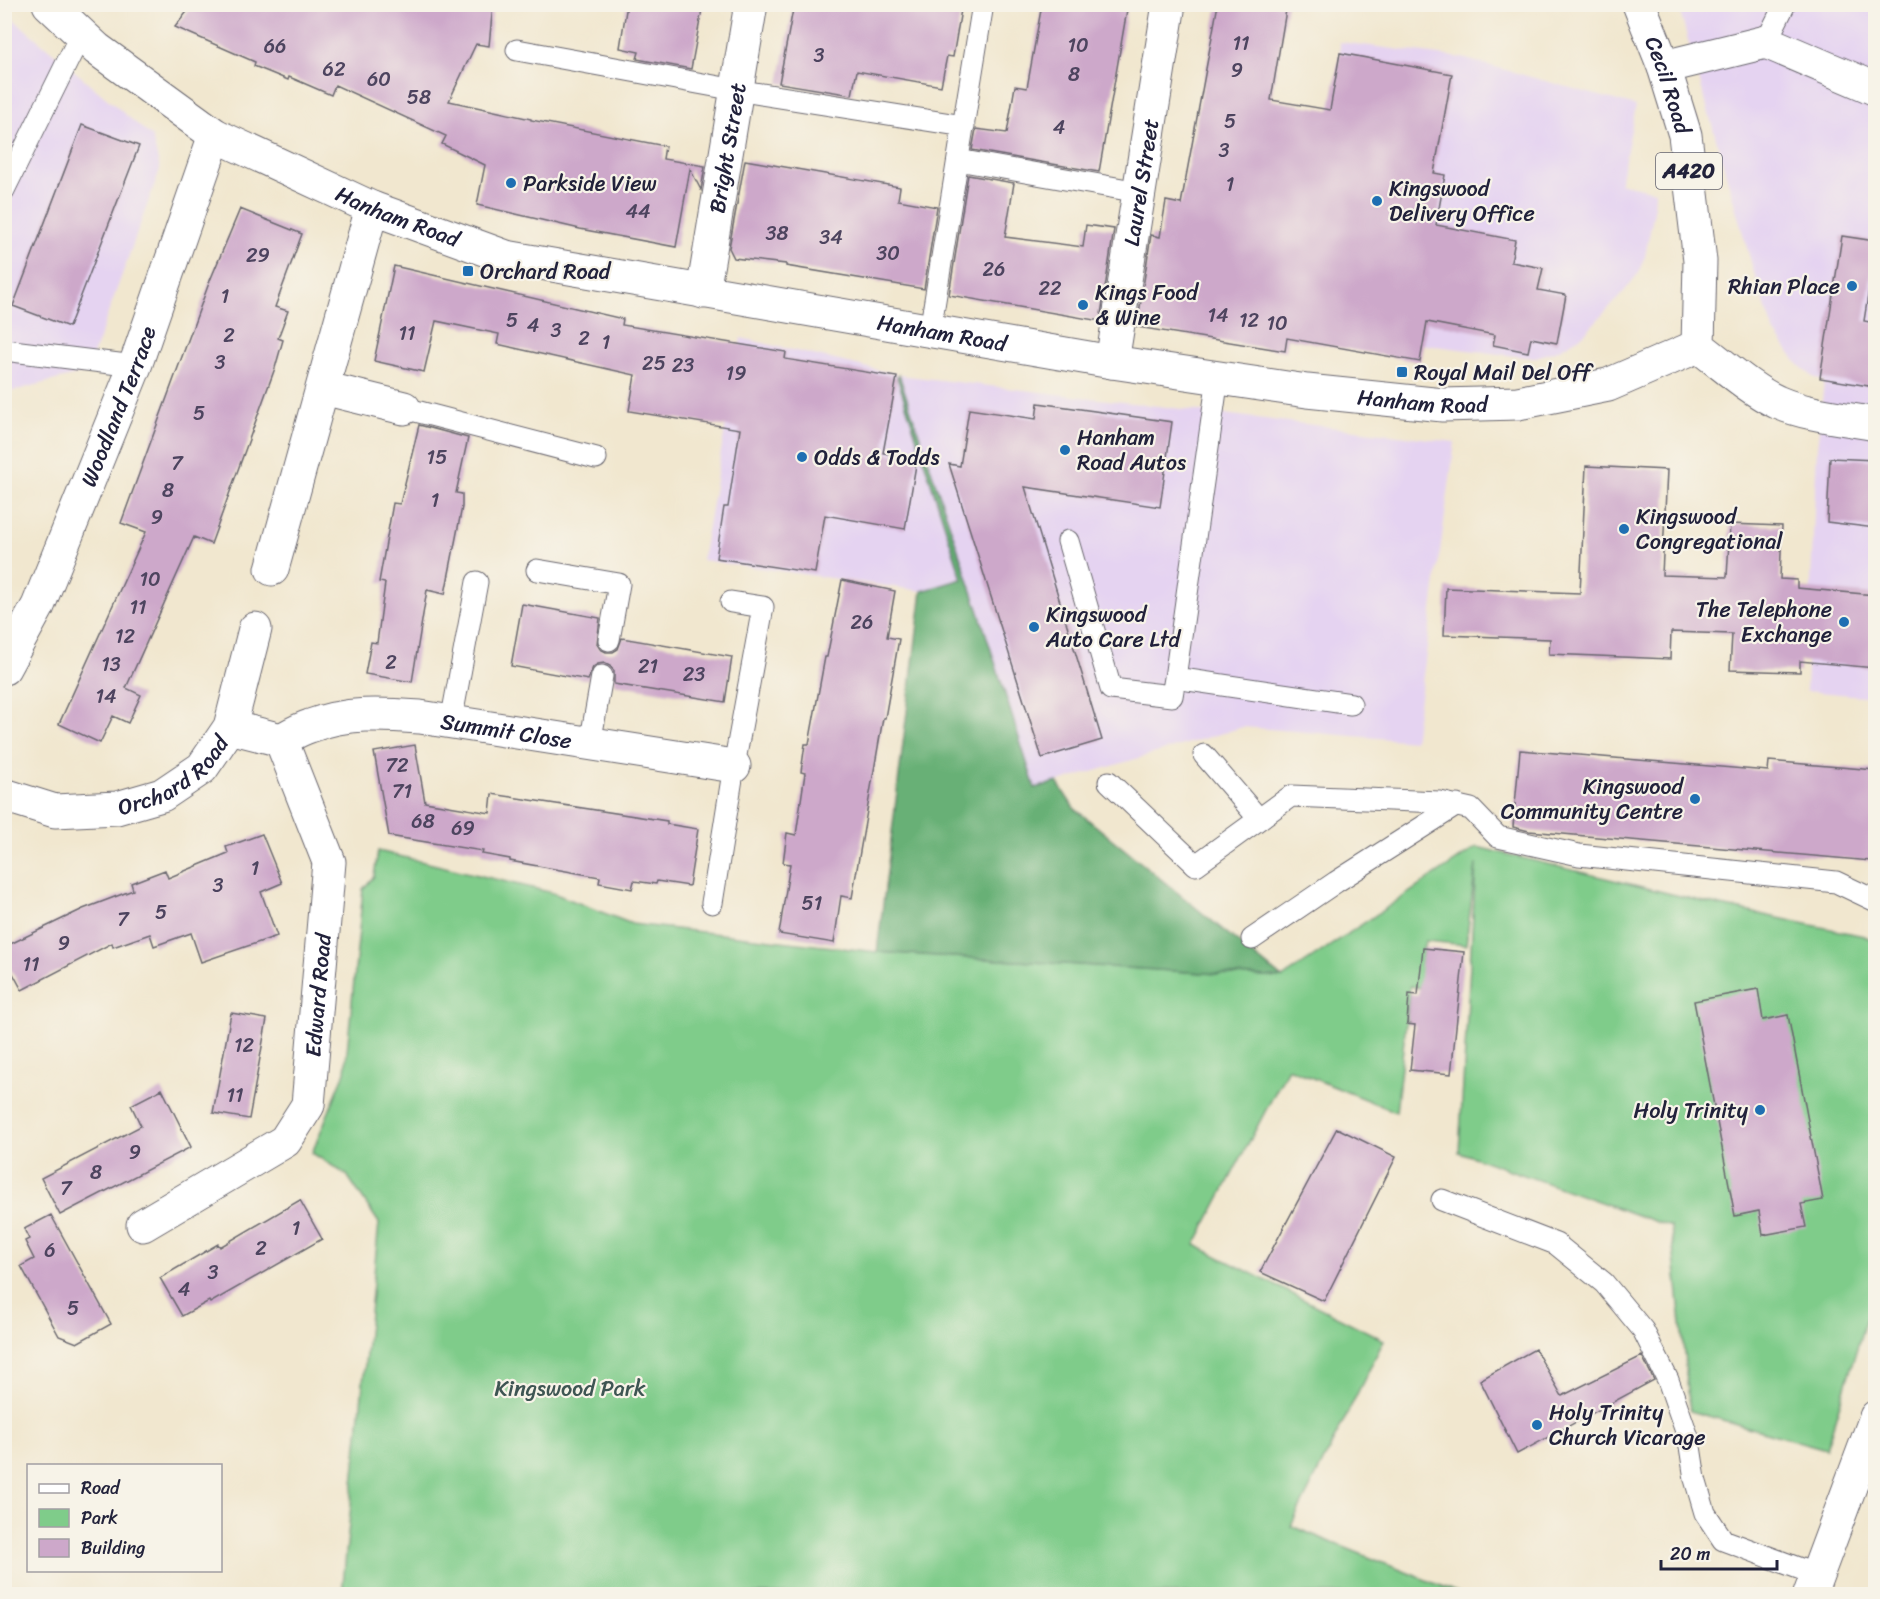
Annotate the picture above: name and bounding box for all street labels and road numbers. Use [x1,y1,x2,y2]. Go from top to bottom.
street label: Cecil Road [1634,30,1703,140]
street label: Bright Street [697,79,757,216]
street label: Laurel Street [1111,115,1170,249]
road number: A420 [1656,153,1722,189]
street label: Hanham Road [329,174,467,259]
street label: Hanham Road [874,302,1011,363]
street label: Woodland Terrace [69,320,167,492]
street label: Hanham Road [1356,377,1490,425]
street label: Summit Close [438,701,575,760]
street label: Orchard Road [113,726,240,826]
street label: Edward Road [293,930,342,1058]

